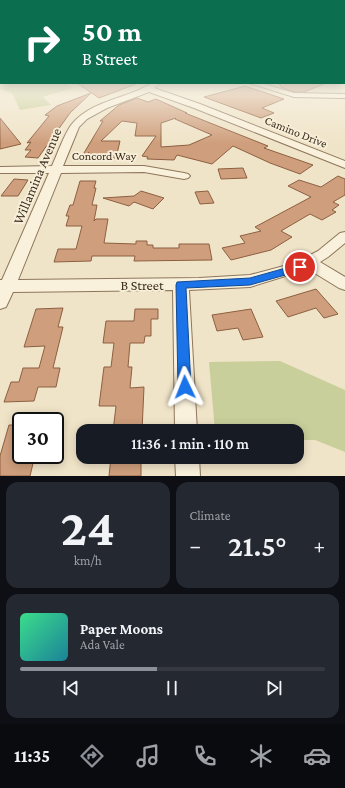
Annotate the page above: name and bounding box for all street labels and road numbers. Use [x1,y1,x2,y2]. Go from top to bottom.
street label: Camino Drive [263,113,329,151]
street label: Willamina Avenue [10,126,64,226]
street label: Concord Way [72,149,137,163]
street label: B Street [120,277,164,293]

